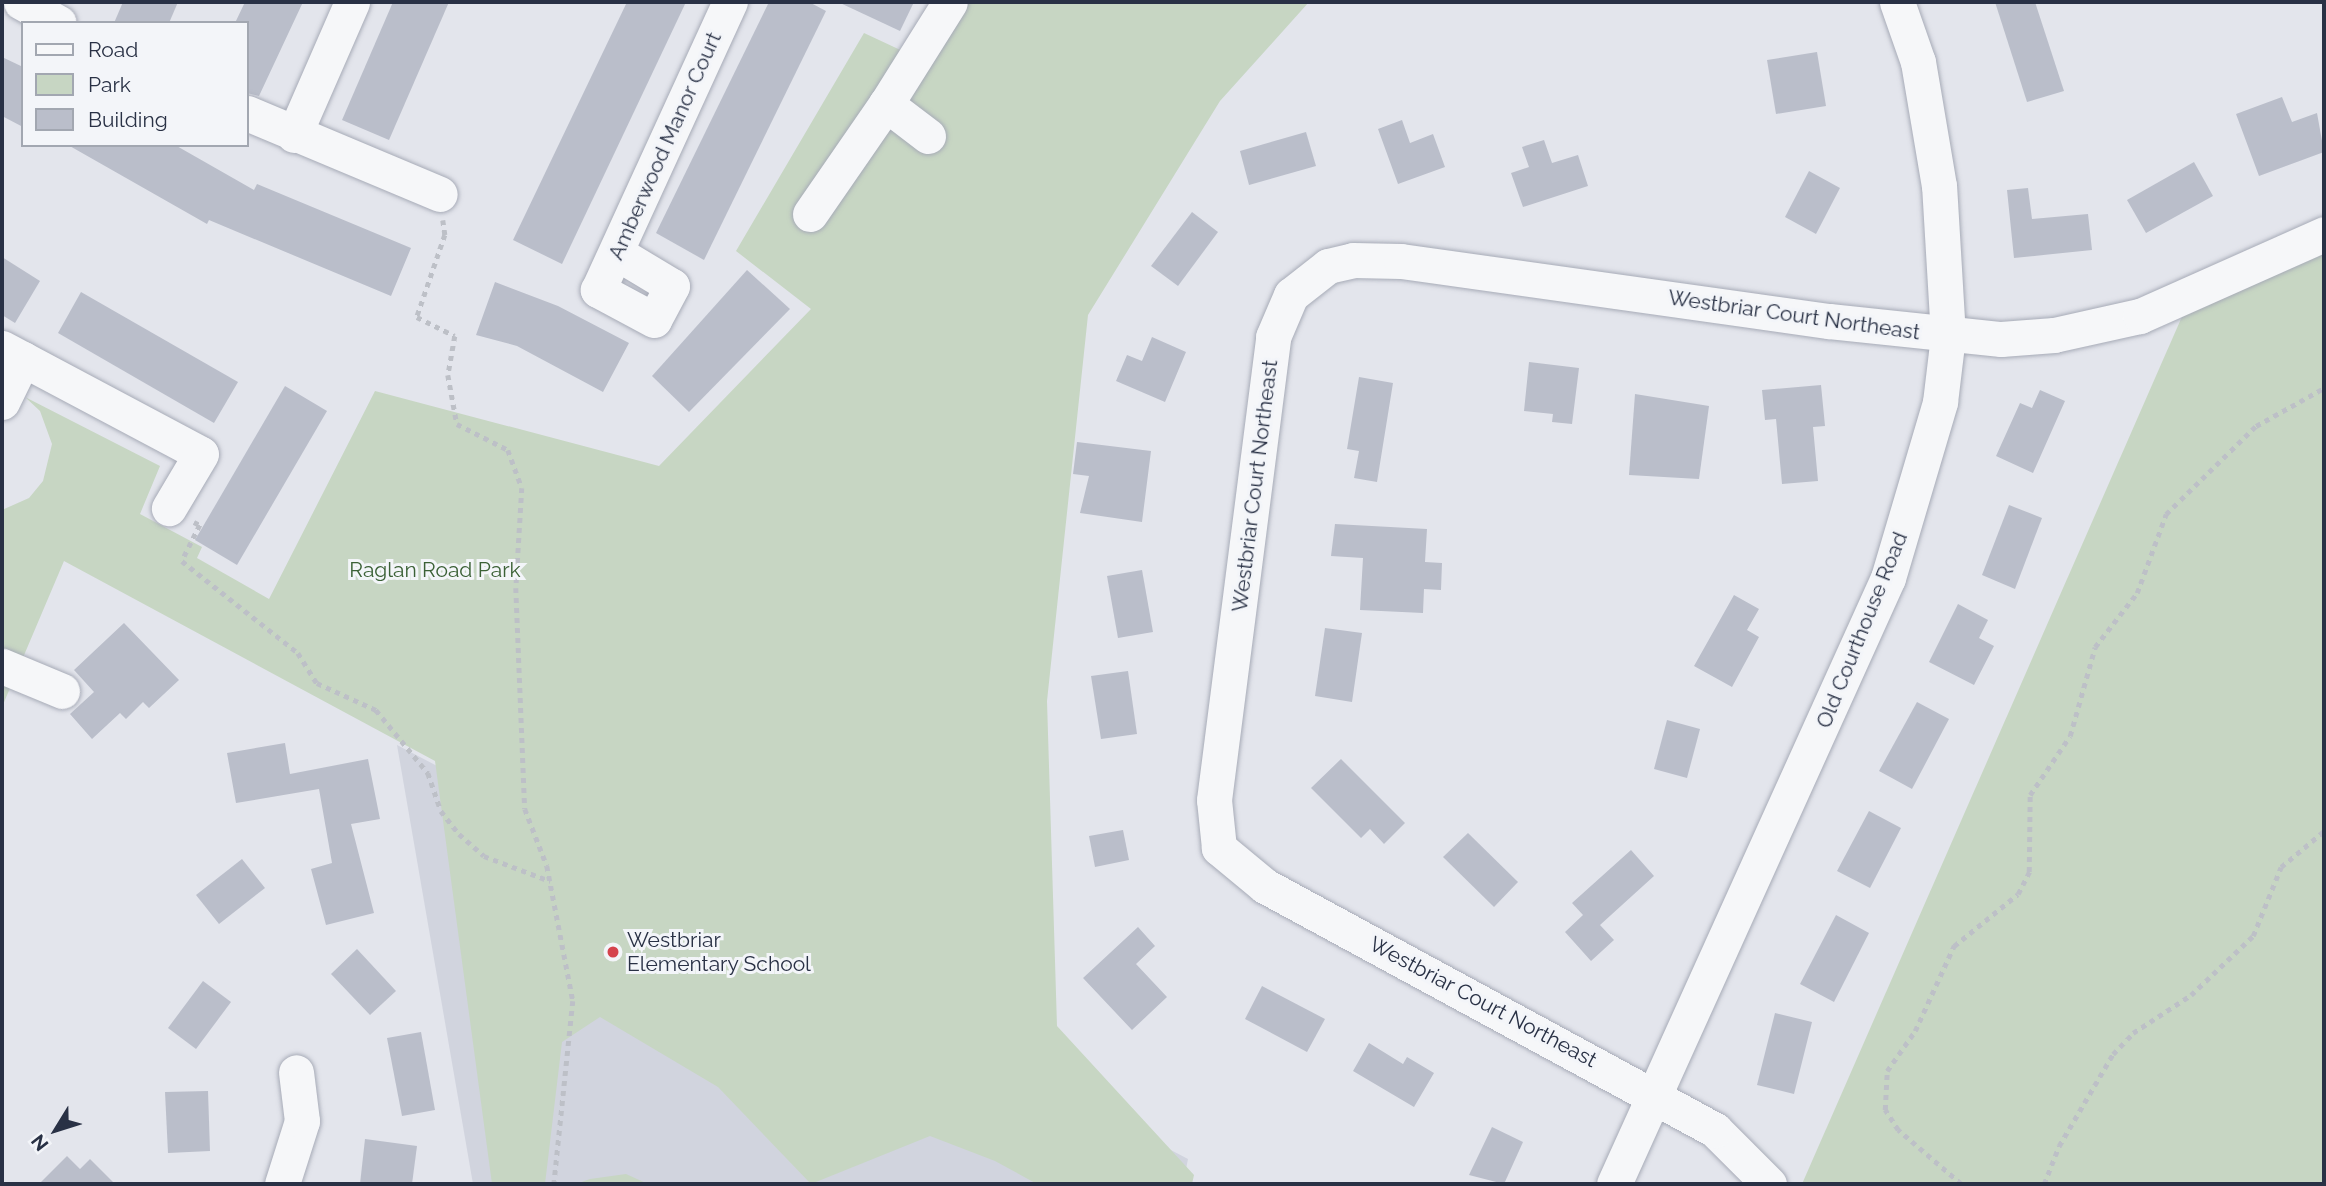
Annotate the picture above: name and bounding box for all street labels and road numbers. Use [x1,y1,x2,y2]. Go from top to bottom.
street label: Amberwood Manor Court [603,28,727,264]
street label: Westbriar Court Northeast [1666,285,1922,345]
street label: Westbriar Court Northeast [1227,358,1283,614]
street label: Old Courthouse Road [1811,528,1913,732]
street label: Westbriar Court Northeast [1365,931,1601,1073]

